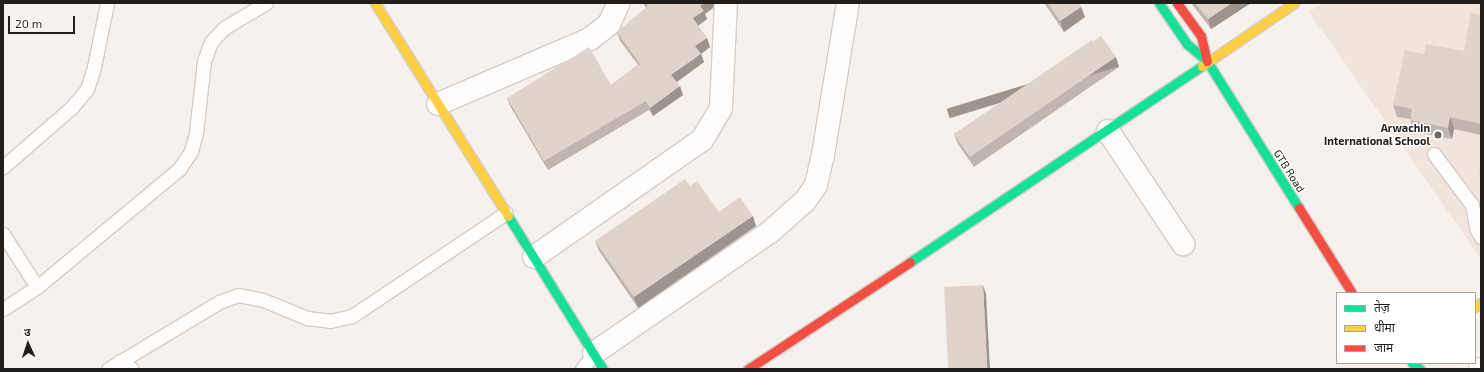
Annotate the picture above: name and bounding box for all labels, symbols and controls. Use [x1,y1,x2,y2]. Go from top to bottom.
scale bar [10,8,77,34]
text: 20 m [15,16,42,30]
place label: Arwachin International School [1324,122,1430,148]
marker: Arwachin International School [1433,130,1443,140]
street label: GTB Road [1271,147,1307,195]
legend [1336,292,1476,364]
text: तेज़ [1374,300,1390,314]
text: धीमा [1374,320,1395,334]
north arrow [8,324,48,364]
text: उ [24,325,31,338]
text: जाम [1374,340,1393,354]

